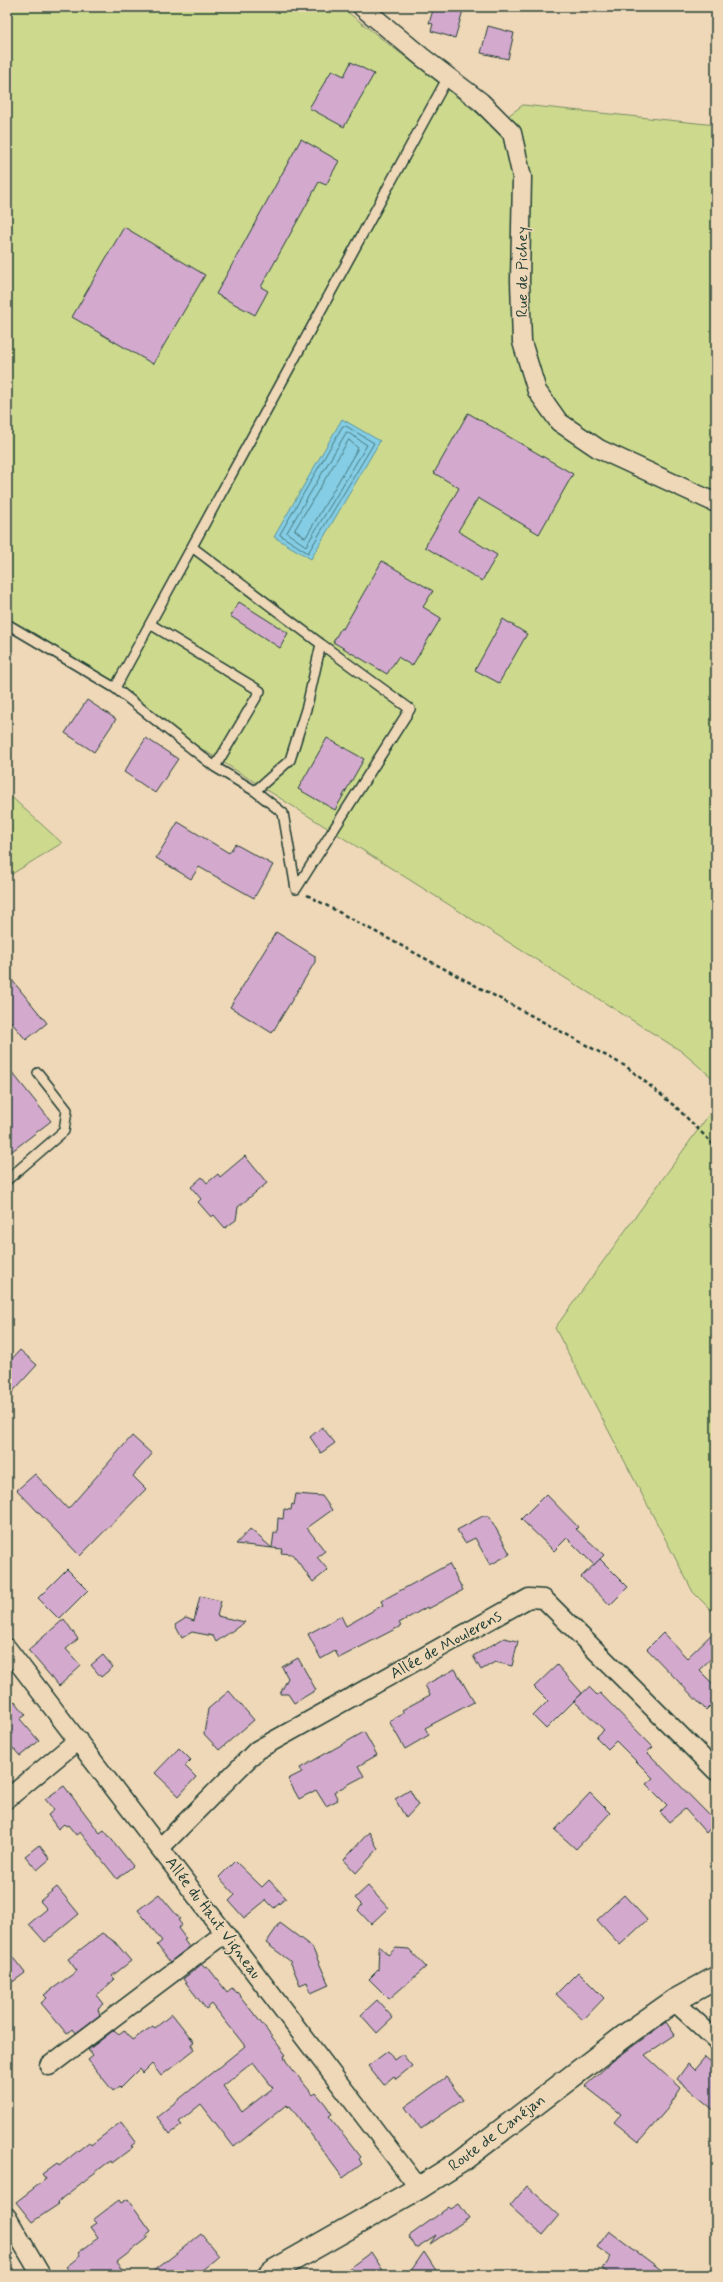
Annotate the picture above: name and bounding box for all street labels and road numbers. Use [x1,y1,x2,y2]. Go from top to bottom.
street label: Rue de Pichey [512,226,533,318]
street label: Allée de Moulerens [387,1606,505,1684]
street label: Allée du Haut Vigneau [159,1853,266,1984]
street label: Route de Canéjan [444,2090,550,2176]

